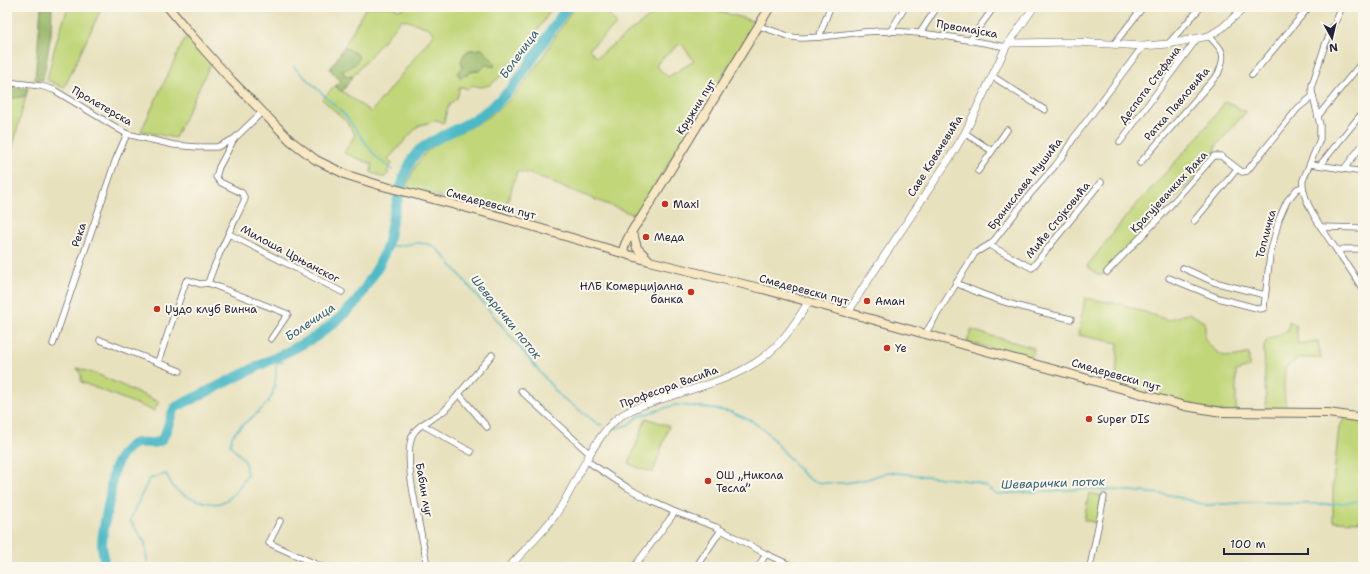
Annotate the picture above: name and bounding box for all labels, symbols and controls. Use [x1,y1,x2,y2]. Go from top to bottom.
street label: Првомајска [935,16,999,42]
north arrow [1312,18,1352,58]
water label: Болечица [496,26,542,82]
text: N [1328,39,1339,55]
street label: Деспота Стефана [1116,43,1184,127]
street label: Ратка Павловића [1141,64,1213,144]
street label: Кружни пут [673,76,719,138]
street label: Пролетерска [69,83,135,129]
street label: Саве Ковачевића [904,112,966,200]
street label: Бранислава Нушића [984,135,1066,233]
street label: Крагујевачких ђака [1127,148,1211,236]
street label: Миће Стојковића [1022,178,1094,261]
street label: Смедеревски пут [444,185,538,223]
place label: Maxi [673,197,699,212]
marker: Maxi [660,199,670,209]
street label: Топличка [1252,208,1280,260]
street label: Река [68,221,90,249]
street label: Милоша Црњанског [238,222,342,287]
place label: Меда [654,230,684,245]
marker: Меда [641,232,651,242]
water label: Шеварички поток [467,271,545,363]
street label: Смедеревски пут [757,271,851,309]
place label: НЛБ Комерцијална банка [580,279,683,307]
marker: НЛБ Комерцијална банка [686,287,696,297]
place label: Аман [875,294,905,309]
marker: Аман [862,296,872,306]
water label: Болечица [282,299,338,345]
place label: Џудо клуб Винча [165,302,257,317]
marker: Џудо клуб Винча [152,304,162,314]
place label: Ye [895,341,907,356]
marker: Ye [882,343,892,353]
street label: Смедеревски пут [1070,355,1163,395]
street label: Професора Васића [618,362,720,412]
place label: Super DIS [1097,412,1150,427]
marker: Super DIS [1084,414,1094,424]
street label: Бабин луг [412,462,436,518]
place label: ОШ „Никола Тесла” [716,468,783,496]
water label: Шеварички поток [1001,473,1106,493]
marker: ОШ „Никола Тесла” [703,476,713,486]
scale bar [1224,530,1308,556]
text: 100 m [1230,536,1266,552]

